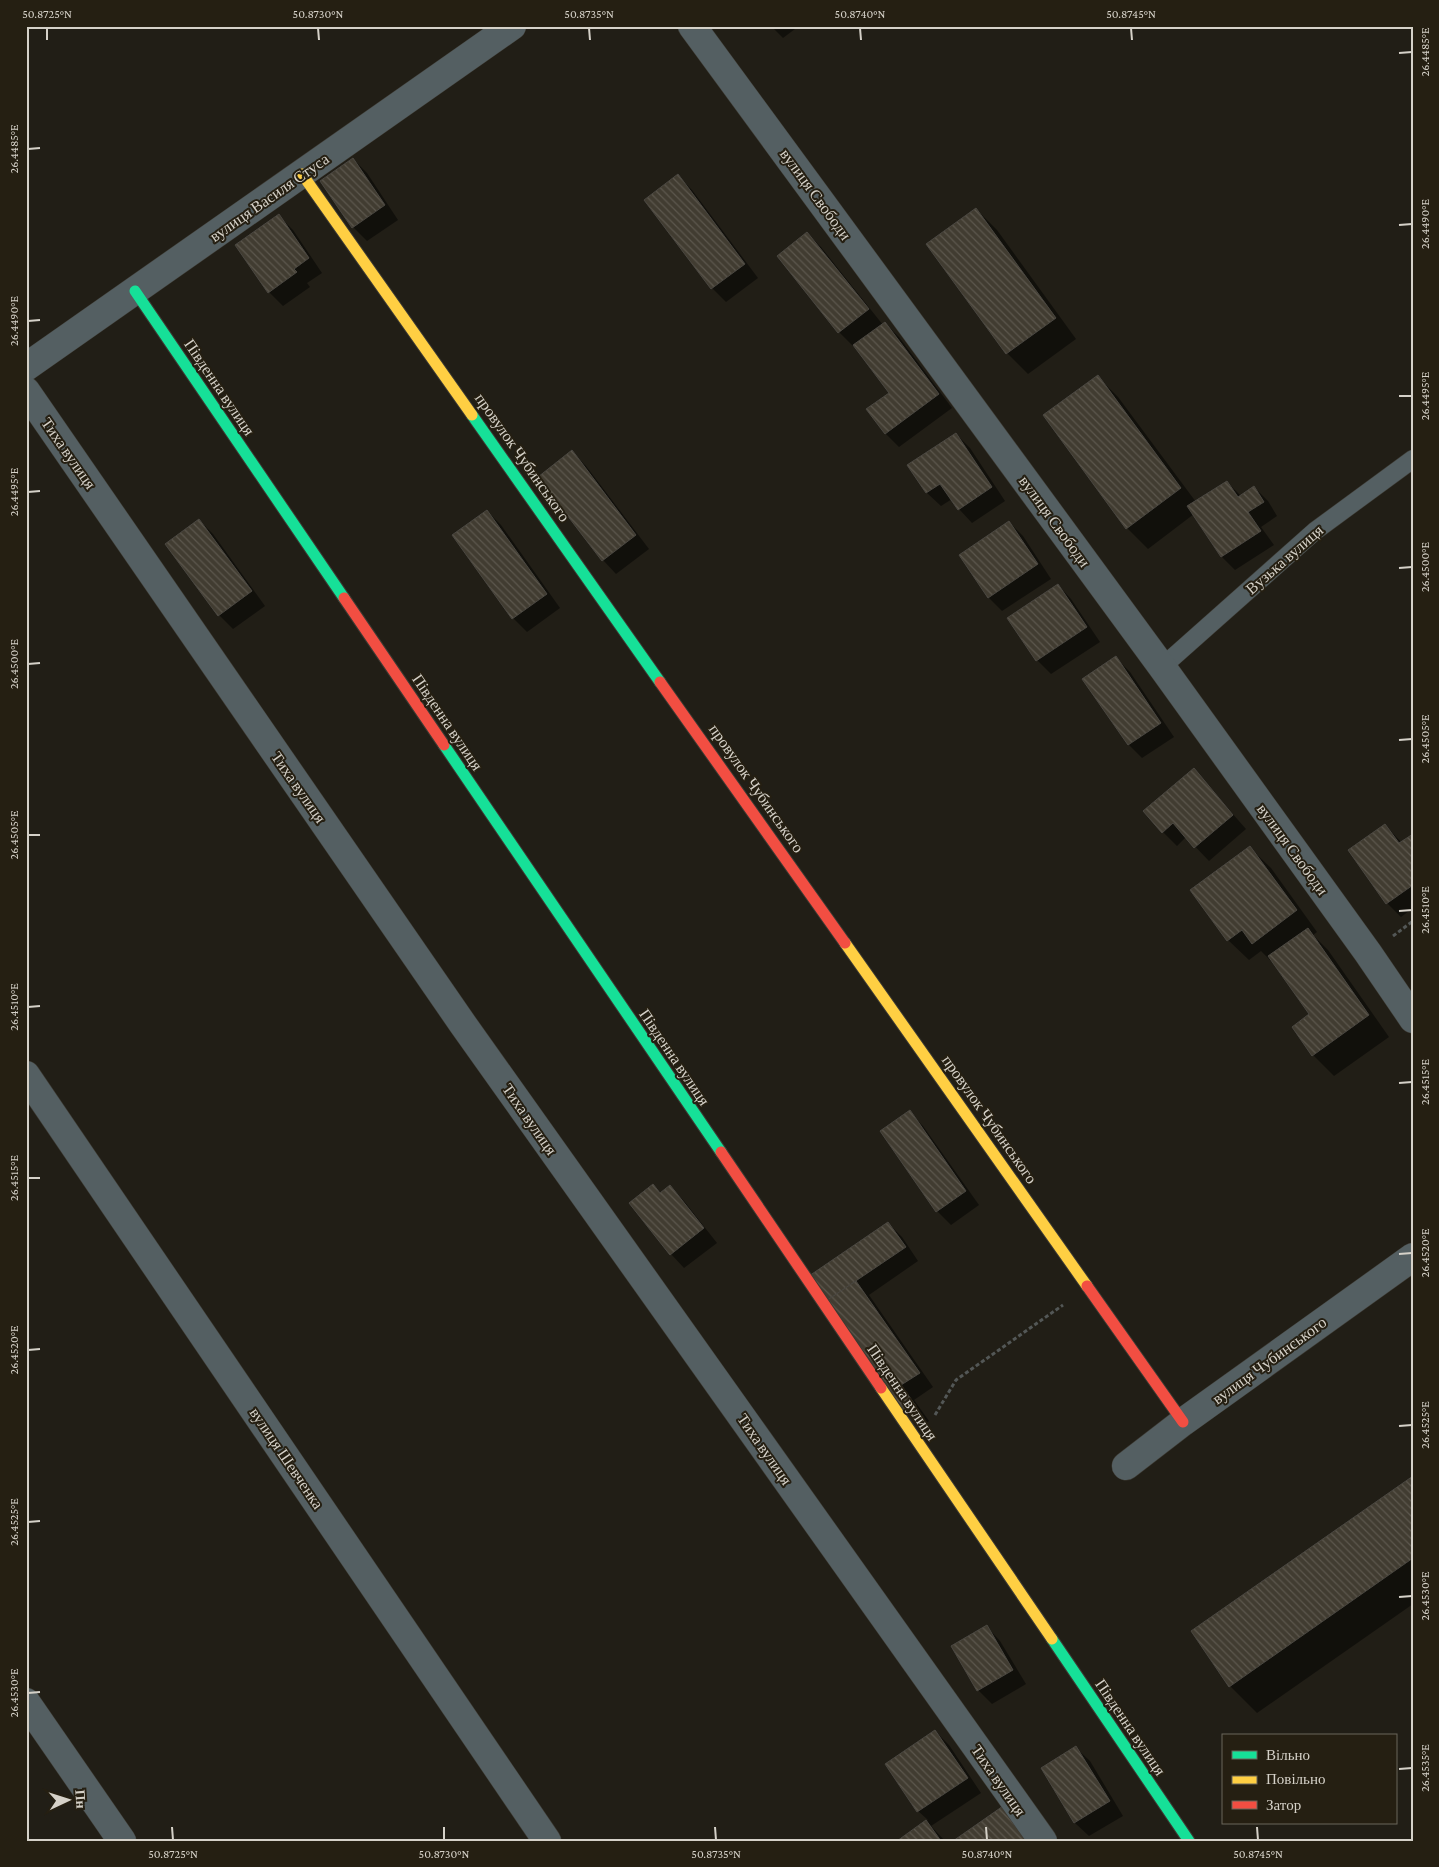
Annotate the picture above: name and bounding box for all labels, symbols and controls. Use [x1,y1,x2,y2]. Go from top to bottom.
text: 50.8725°N [22,7,72,21]
text: 50.8730°N [293,7,343,21]
text: 50.8735°N [564,7,614,21]
text: 50.8740°N [835,7,886,21]
text: 50.8745°N [1106,7,1156,21]
text: 26.4485°E [1418,27,1432,76]
text: 26.4485°E [7,124,21,173]
street label: вулиця Свободи [776,145,855,244]
street label: вулиця Василя Стуса [207,150,333,246]
text: 26.4490°E [1418,199,1432,249]
text: 26.4490°E [7,296,21,346]
street label: Південна вулиця [180,336,258,440]
text: 26.4495°E [1418,371,1432,420]
street label: провулок Чубинського [471,390,573,525]
street label: Тиха вулиця [37,415,100,493]
text: 26.4495°E [7,467,21,516]
street label: вулиця Свободи [1015,472,1094,571]
street label: Вузька вулиця [1242,521,1327,598]
text: 26.4500°E [1418,541,1432,592]
text: 26.4500°E [7,638,21,689]
street label: Південна вулиця [408,671,486,775]
text: 26.4505°E [1418,714,1432,763]
street label: провулок Чубинського [705,721,807,856]
street label: Тиха вулиця [267,749,330,827]
street label: вулиця Свободи [1253,800,1332,899]
text: 26.4505°E [7,810,21,859]
text: 26.4510°E [1418,886,1432,934]
text: 26.4510°E [7,983,21,1031]
street label: Південна вулиця [635,1006,713,1110]
street label: провулок Чубинського [938,1052,1040,1187]
text: 26.4515°E [1418,1058,1432,1105]
street label: Тиха вулиця [498,1081,561,1159]
text: 26.4515°E [7,1154,21,1201]
text: 26.4520°E [1418,1228,1432,1277]
street label: вулиця Чубинського [1209,1313,1330,1408]
text: 26.4520°E [7,1325,21,1374]
street label: Південна вулиця [863,1341,941,1445]
text: 26.4525°E [1418,1401,1432,1449]
street label: вулиця Шевченка [246,1404,327,1513]
street label: Тиха вулиця [733,1411,796,1489]
text: 26.4525°E [7,1498,21,1546]
text: 26.4530°E [1418,1571,1432,1620]
text: 26.4530°E [7,1668,21,1717]
street label: Південна вулиця [1091,1676,1169,1780]
legend [1222,1734,1396,1824]
street label: Тиха вулиця [967,1742,1030,1820]
text: 26.4535°E [1418,1744,1432,1792]
text: Вільно [1266,1747,1310,1763]
text: Повільно [1266,1771,1325,1787]
north arrow [42,1774,92,1824]
text: Пн [72,1789,90,1809]
text: Затор [1266,1797,1301,1813]
text: 50.8725°N [148,1847,198,1861]
text: 50.8730°N [419,1847,469,1861]
text: 50.8735°N [691,1847,741,1861]
text: 50.8740°N [962,1847,1013,1861]
text: 50.8745°N [1233,1847,1283,1861]

